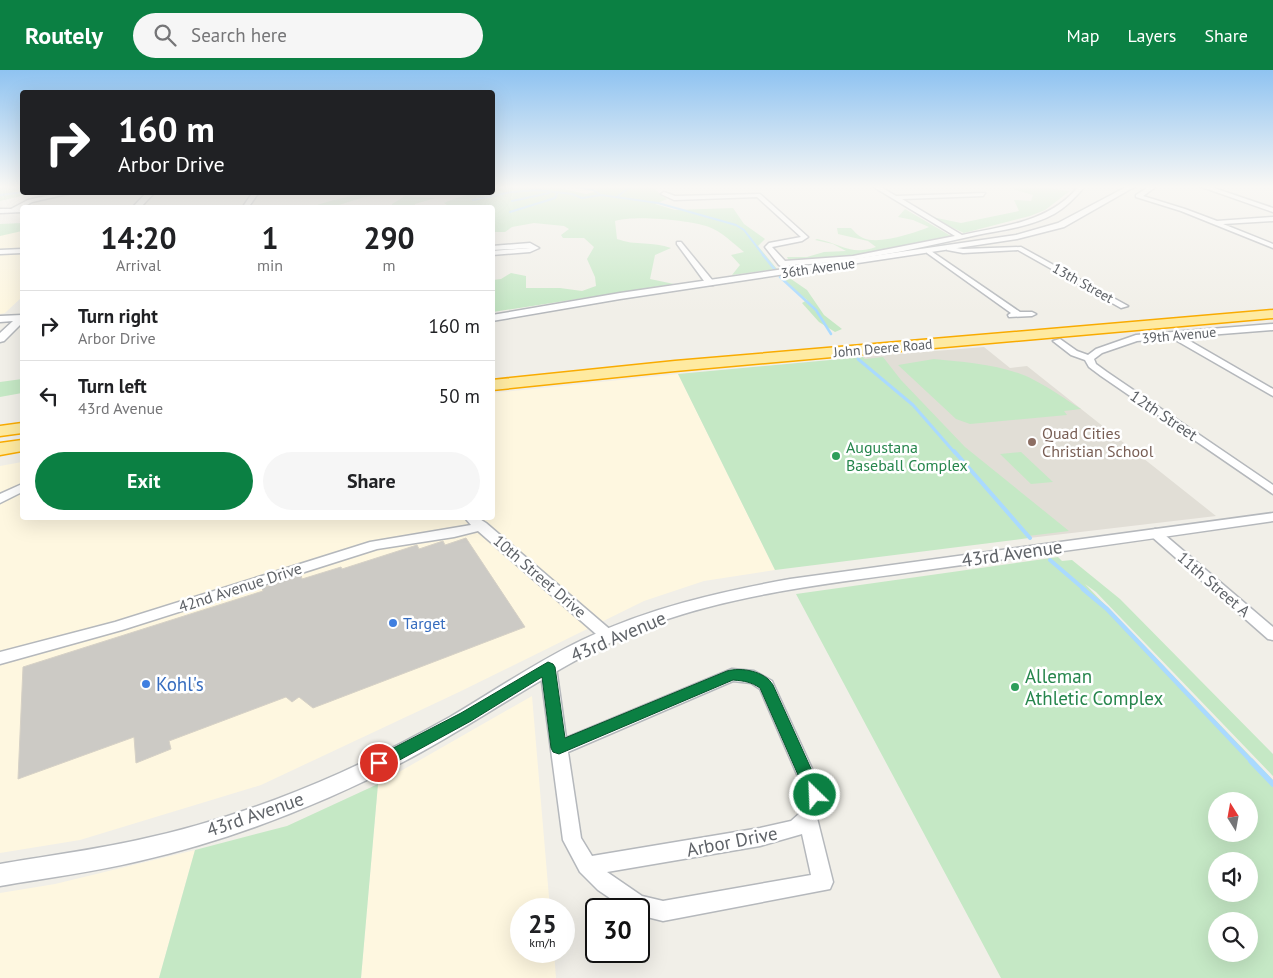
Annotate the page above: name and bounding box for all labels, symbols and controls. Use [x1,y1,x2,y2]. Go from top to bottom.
search box [133,13,483,58]
text: Routely [25,20,103,51]
icon: search [151,21,179,49]
text: Search here [191,23,287,47]
text: Map [1067,24,1099,47]
text: Layers [1127,24,1176,47]
text: Share [1204,24,1248,47]
text: 160 m [118,106,215,152]
icon: right [35,110,100,175]
text: Arbor Drive [118,150,225,178]
text: 14:20 [100,218,177,257]
text: 1 [262,218,279,257]
text: 290 [363,218,415,257]
street label: 36th Avenue [780,254,856,282]
text: Arrival [116,255,161,275]
text: min [257,255,283,275]
text: m [383,255,396,275]
street label: 13th Street [1049,259,1117,307]
text: Turn right [78,304,158,328]
icon: right [35,312,63,340]
text: 160 m [428,314,480,338]
street label: 39th Avenue [1141,323,1217,347]
text: Arbor Drive [78,328,156,348]
street label: John Deere Road [832,335,933,361]
text: Turn left [78,374,147,398]
icon: left [35,382,63,410]
text: 50 m [439,384,480,408]
street label: 12th Street [1127,385,1202,445]
text: 43rd Avenue [78,398,163,418]
place label: Quad Cities Christian School [1042,423,1154,461]
marker: Quad Cities Christian School [1026,436,1038,448]
place label: Augustana Baseball Complex [846,437,968,475]
marker: Augustana Baseball Complex [830,450,842,462]
button: Exit [35,452,253,510]
button: Share [263,452,480,510]
street label: 10th Street Drive [489,530,591,622]
street label: 43rd Avenue [960,534,1064,572]
street label: 11th Street A [1174,547,1255,621]
street label: 42nd Avenue Drive [176,558,304,616]
street label: 43rd Avenue [567,605,669,667]
place label: Target [403,613,446,633]
marker: Target [387,617,399,629]
place label: Alleman Athletic Complex [1025,664,1163,710]
place label: Kohl's [156,672,204,696]
marker: Kohl's [140,678,152,690]
marker: Alleman Athletic Complex [1009,681,1021,693]
pin [358,742,400,784]
icon: arrive [365,749,393,777]
position arrow [788,768,840,820]
street label: 43rd Avenue [203,786,307,842]
north arrow [1208,792,1258,842]
map controls [1208,792,1258,962]
street label: Arbor Drive [684,820,780,862]
button: sound [1208,852,1258,902]
speed limit sign: 30 [585,898,650,963]
text: 25 [528,908,557,940]
button: search [1208,912,1258,962]
text: km/h [529,935,556,950]

